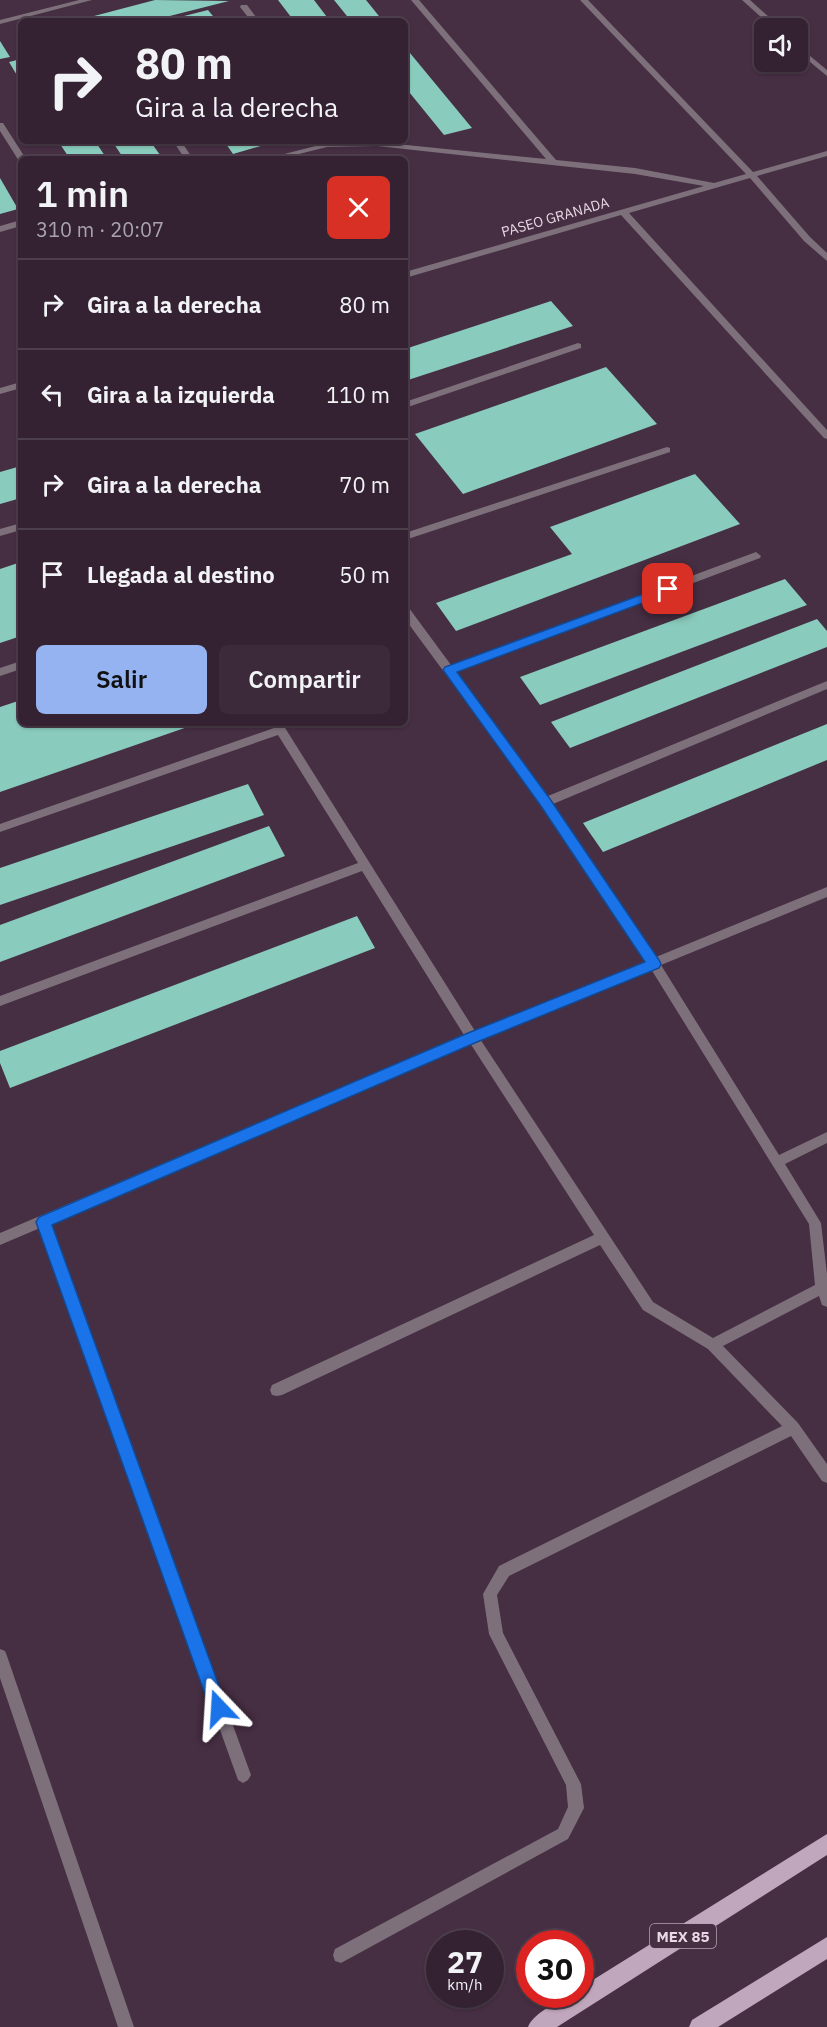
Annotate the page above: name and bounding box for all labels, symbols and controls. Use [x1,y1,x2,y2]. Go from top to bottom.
map controls [754,18,808,72]
button: sound [754,18,808,72]
text: 80 m [135,36,233,91]
icon: right [36,42,114,120]
text: Gira a la derecha [135,89,338,124]
text: 1 min [36,170,129,217]
button: close [327,176,390,239]
street label: PASEO GRANADA [499,193,611,241]
text: 310 m · 20:07 [36,216,164,243]
icon: right [36,288,69,321]
text: Gira a la derecha [87,290,261,319]
text: 80 m [339,290,390,319]
icon: left [36,378,69,411]
text: Gira a la izquierda [87,380,275,409]
text: 110 m [326,380,390,409]
icon: right [36,468,69,501]
text: Gira a la derecha [87,470,261,499]
text: 70 m [339,470,390,499]
icon: arrive [36,558,69,591]
text: Llegada al destino [87,560,275,589]
text: 50 m [339,560,390,589]
pin [642,563,693,614]
icon: arrive [651,572,684,605]
button: Salir [36,645,207,714]
button: Compartir [219,645,390,714]
position arrow [187,1676,251,1740]
road number: MEX 85 [650,1924,716,1948]
speed limit sign: 30 [516,1930,594,2008]
text: 27 [447,1942,483,1981]
text: km/h [447,1975,483,1994]

